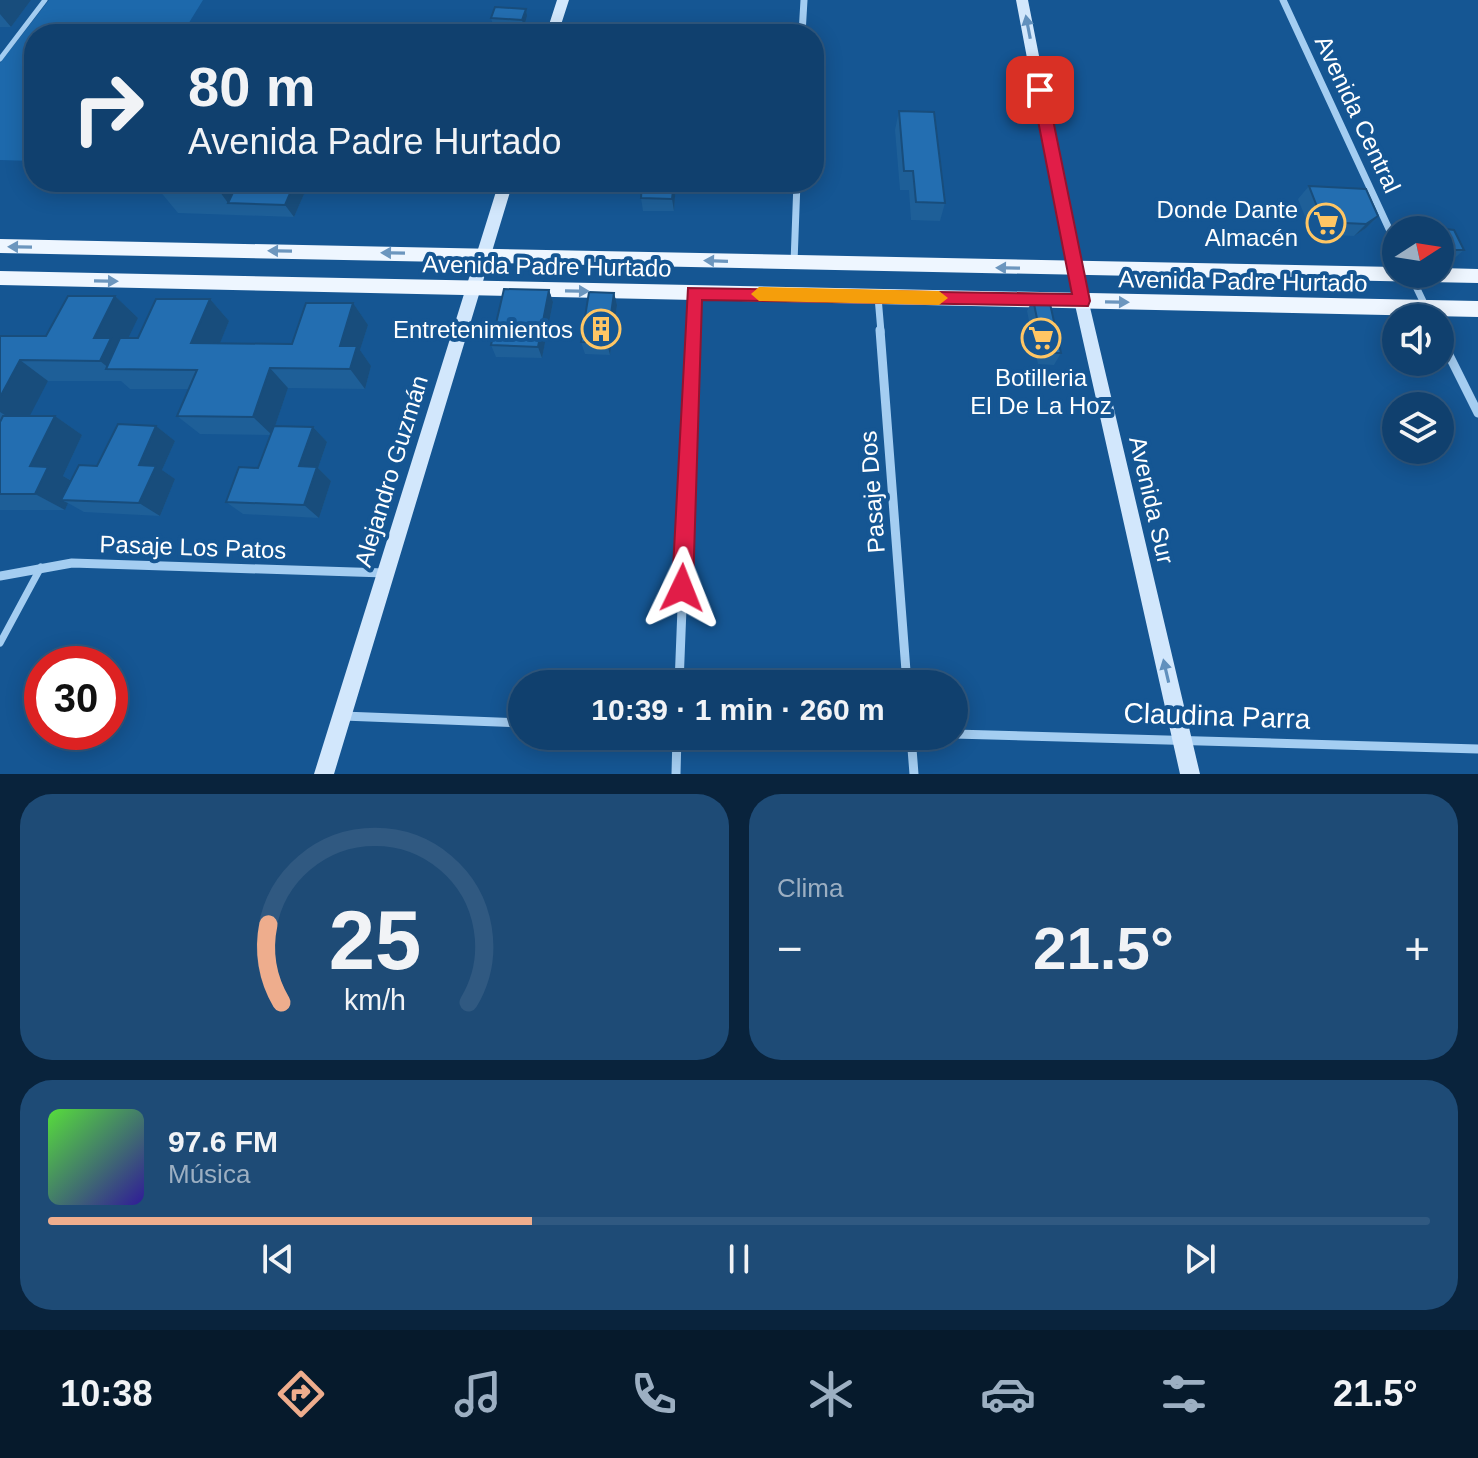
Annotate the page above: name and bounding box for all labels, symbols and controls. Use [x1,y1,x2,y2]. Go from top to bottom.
one-way arrow [1021,15,1033,40]
street label: Avenida Central [1310,31,1406,197]
text: 80 m [188,55,316,118]
icon: right [56,56,160,160]
pin [1006,56,1074,124]
icon: arrive [1018,68,1062,112]
text: Avenida Padre Hurtado [188,121,562,162]
place label: Donde Dante Almacén [1157,196,1298,251]
supermarket icon: Donde Dante Almacén [1305,202,1347,244]
north arrow [1382,216,1454,288]
map controls [1382,216,1454,464]
one-way arrow [7,240,32,253]
one-way arrow [267,245,292,257]
one-way arrow [380,246,405,259]
street label: Avenida Padre Hurtado [422,250,672,282]
one-way arrow [703,255,728,267]
one-way arrow [995,261,1020,274]
street label: Avenida Padre Hurtado [1118,265,1368,297]
one-way arrow [94,275,119,287]
one-way arrow [565,285,590,297]
one-way arrow [1105,296,1130,308]
button: sound [1382,304,1454,376]
building icon: Entretenimientos [580,308,622,350]
place label: Entretenimientos [393,316,573,343]
supermarket icon: Botilleria El De La Hoz [1020,317,1062,359]
place label: Botilleria El De La Hoz [970,364,1112,419]
street label: Alejandro Guzmán [349,372,433,570]
button: layers [1382,392,1454,464]
street label: Pasaje Dos [854,430,890,554]
street label: Avenida Sur [1124,433,1180,567]
street label: Pasaje Los Patos [99,530,287,564]
position arrow [640,546,724,630]
speed limit sign: 30 [24,646,128,750]
one-way arrow [1159,658,1172,683]
text: 10:39 · 1 min · 260 m [591,693,885,726]
street label: Claudina Parra [1123,697,1311,735]
text: Clima [777,873,843,903]
text: 25 [328,894,421,987]
text: 21.5° [1033,915,1174,982]
text: − [777,924,803,973]
text: + [1404,924,1430,973]
text: km/h [344,984,405,1016]
text: 97.6 FM [168,1125,278,1158]
text: Música [168,1159,250,1189]
icon: previous [256,1237,300,1281]
icon: pause [717,1237,761,1281]
icon: next [1178,1237,1222,1281]
icon: directions [273,1366,329,1422]
icon: music [450,1366,506,1422]
icon: phone [626,1366,682,1422]
icon: climate [803,1366,859,1422]
icon: car [980,1366,1036,1422]
icon: filters [1156,1366,1212,1422]
text: 10:38 [60,1373,152,1414]
text: 21.5° [1333,1373,1418,1414]

